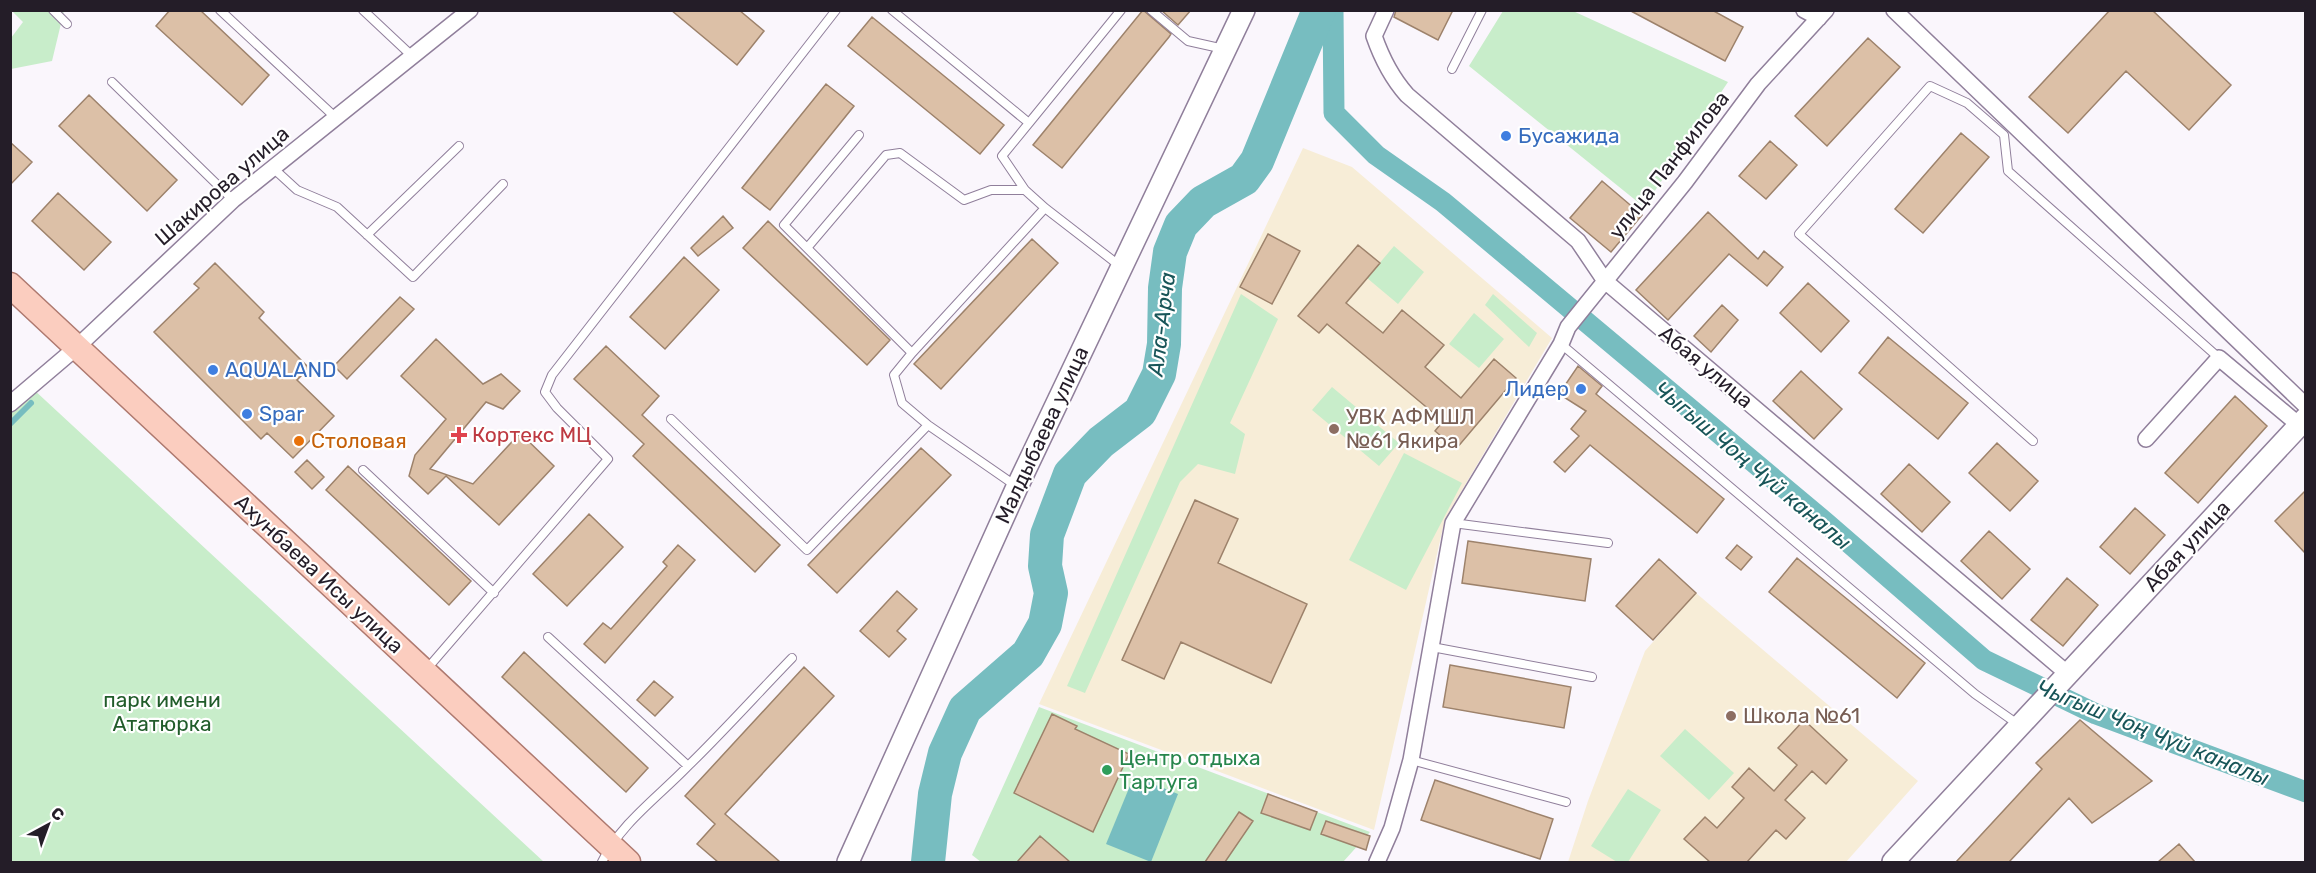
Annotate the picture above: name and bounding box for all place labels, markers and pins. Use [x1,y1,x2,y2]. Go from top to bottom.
place label: Бусажида [1518,123,1620,148]
marker: Бусажида [1499,129,1513,143]
place label: AQUALAND [225,357,336,382]
marker: AQUALAND [206,363,220,377]
place label: Лидер [1505,376,1569,401]
marker: Лидер [1574,382,1588,396]
place label: Spar [259,401,304,426]
place label: УВК АФМШЛ №61 Якира [1346,404,1475,453]
marker: Spar [240,407,254,421]
place label: Кортекс МЦ [472,422,591,447]
marker: УВК АФМШЛ №61 Якира [1327,422,1341,436]
marker: Кортекс МЦ [450,426,468,444]
place label: Столовая [311,428,407,453]
marker: Столовая [292,434,306,448]
place label: Школа №61 [1743,703,1860,728]
marker: Школа №61 [1724,709,1738,723]
place label: Центр отдыха Тартуга [1119,745,1260,794]
marker: Центр отдыха Тартуга [1100,763,1114,777]

